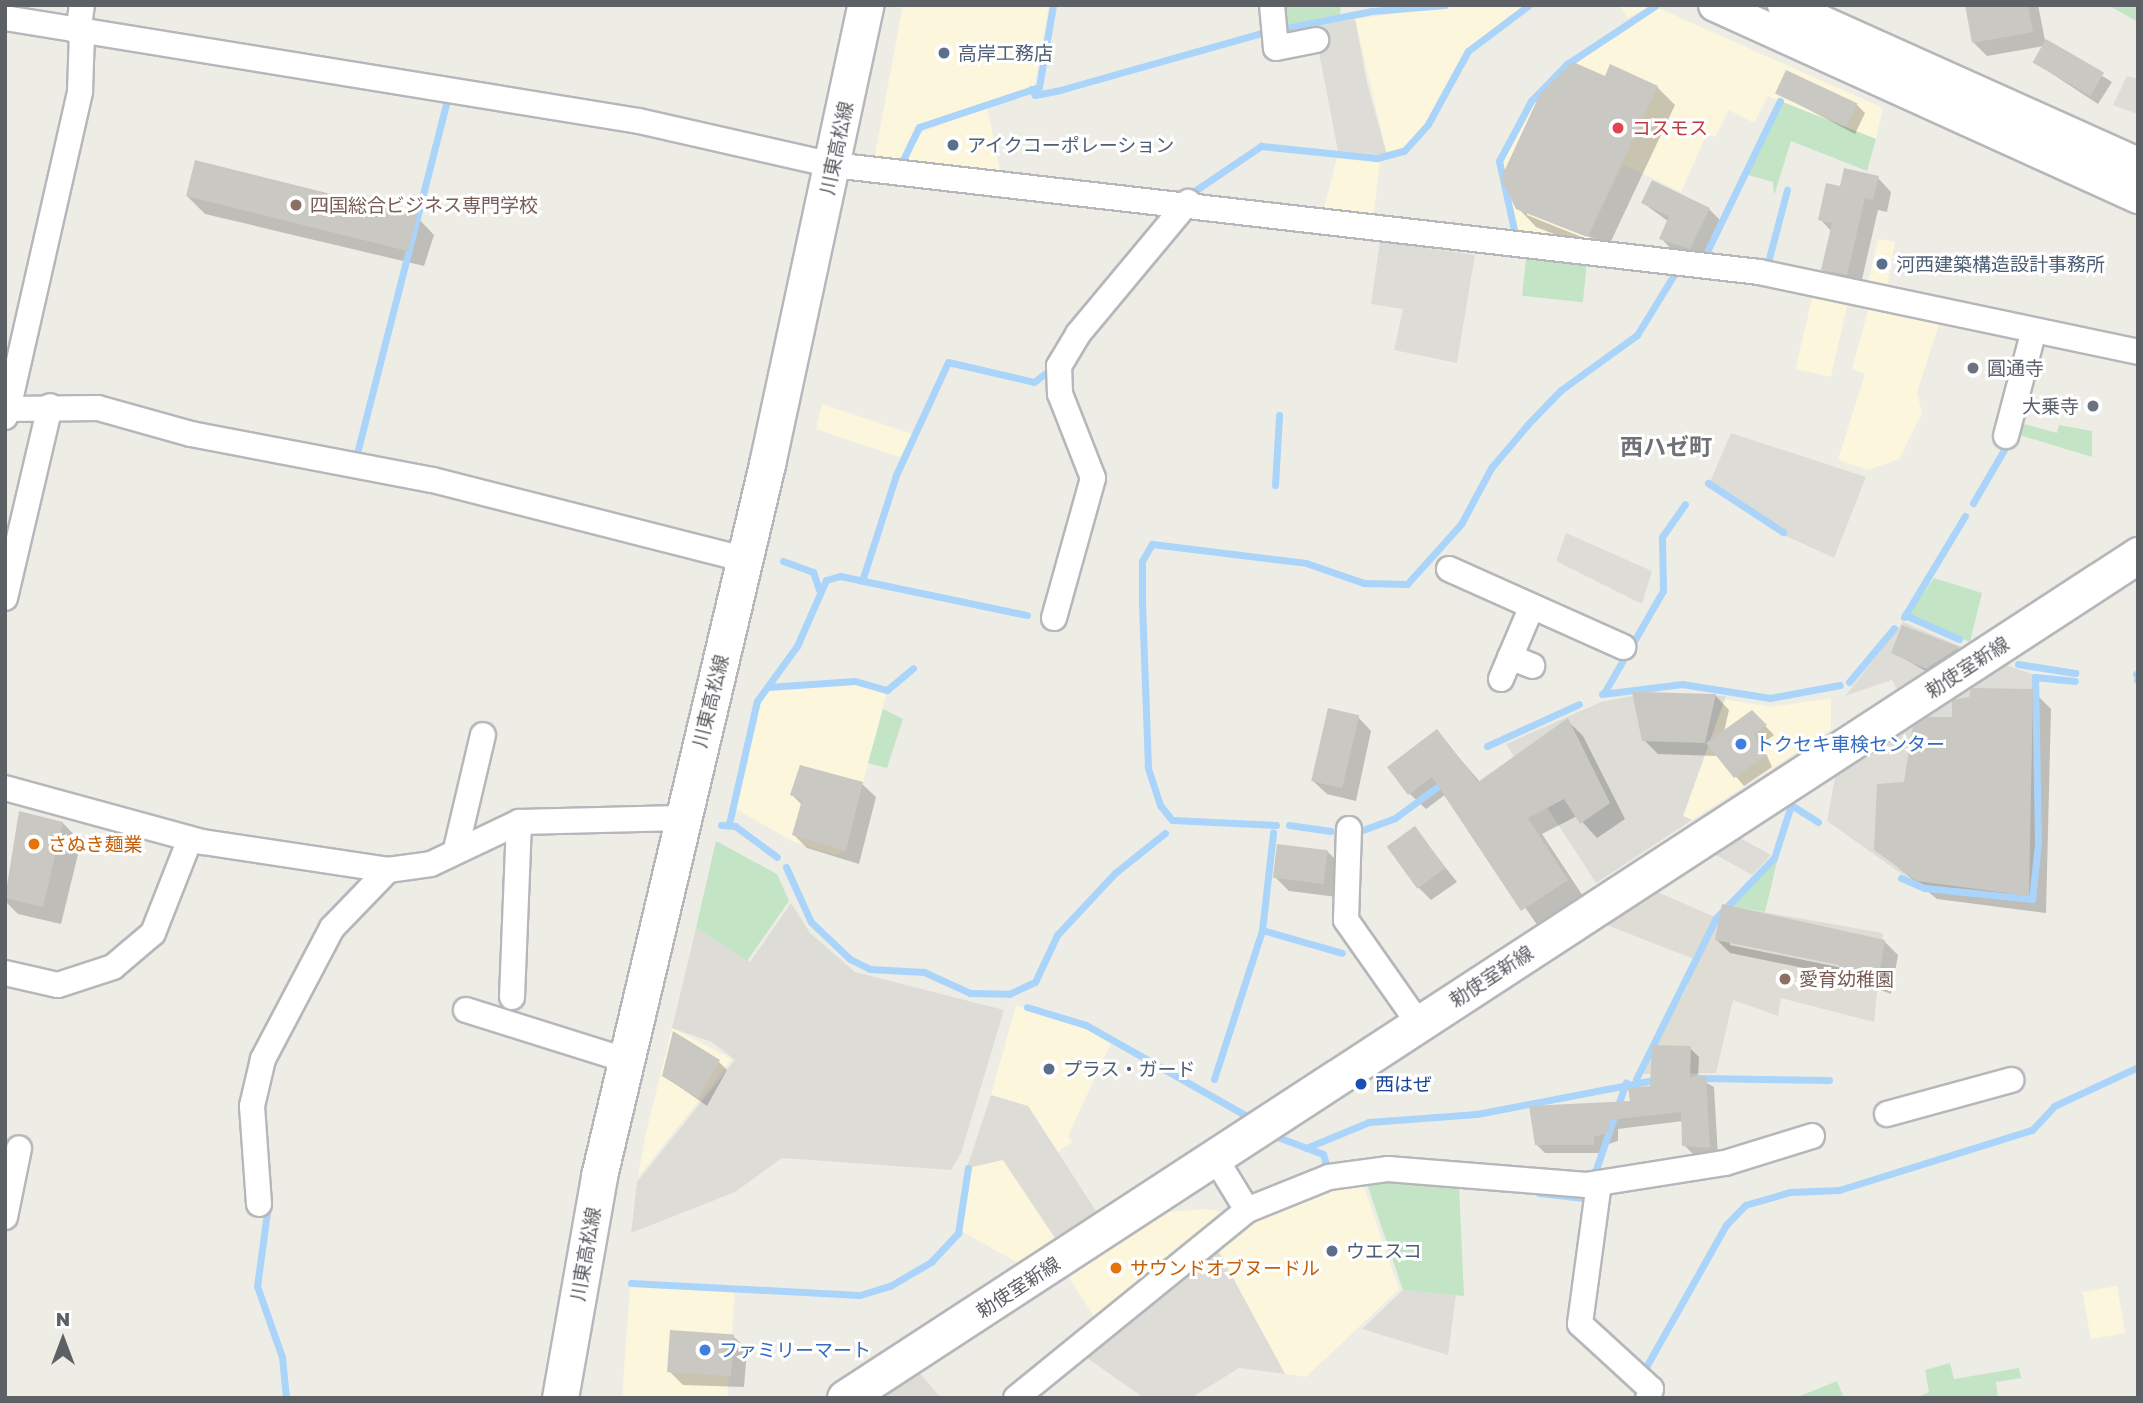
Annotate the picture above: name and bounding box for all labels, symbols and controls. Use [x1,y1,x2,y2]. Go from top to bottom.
place label: 高岸工務店 [958,42,1053,64]
marker: 高岸工務店 [936,45,952,61]
street label: 川東高松線 [815,99,857,197]
place label: コスモス [1632,117,1708,139]
marker: コスモス [1610,120,1626,136]
place label: アイクコーポレーション [967,134,1176,156]
marker: アイクコーポレーション [945,137,961,153]
place label: 四国総合ビジネス専門学校 [310,194,538,216]
marker: 四国総合ビジネス専門学校 [288,197,304,213]
place label: 河西建築構造設計事務所 [1896,253,2105,275]
marker: 河西建築構造設計事務所 [1874,256,1890,272]
place label: 圓通寺 [1987,357,2044,379]
marker: 圓通寺 [1965,360,1981,376]
place label: 大乗寺 [2022,395,2079,417]
marker: 大乗寺 [2085,398,2101,414]
district label: 西ハゼ町 [1620,432,1712,460]
street label: 勅使室新線 [1921,632,2013,702]
street label: 川東高松線 [687,652,733,750]
place label: トクセキ車検センター [1755,733,1945,755]
marker: トクセキ車検センター [1733,736,1749,752]
place label: さぬき麺業 [48,833,143,855]
marker: さぬき麺業 [26,836,42,852]
street label: 勅使室新線 [1445,941,1537,1011]
place label: 愛育幼稚園 [1799,968,1894,990]
marker: 愛育幼稚園 [1777,971,1793,987]
place label: プラス・ガード [1063,1058,1196,1080]
marker: プラス・ガード [1041,1061,1057,1077]
place label: 西はぜ [1375,1073,1432,1095]
marker: 西はぜ [1353,1076,1369,1092]
street label: 川東高松線 [566,1205,604,1303]
place label: ウエスコ [1346,1240,1422,1262]
marker: ウエスコ [1324,1243,1340,1259]
street label: 勅使室新線 [972,1252,1064,1322]
place label: サウンドオブヌードル [1130,1257,1320,1279]
marker: サウンドオブヌードル [1108,1260,1124,1276]
north arrow [28,1305,98,1375]
text: N [56,1307,70,1330]
place label: ファミリーマート [719,1339,871,1361]
marker: ファミリーマート [697,1342,713,1358]

